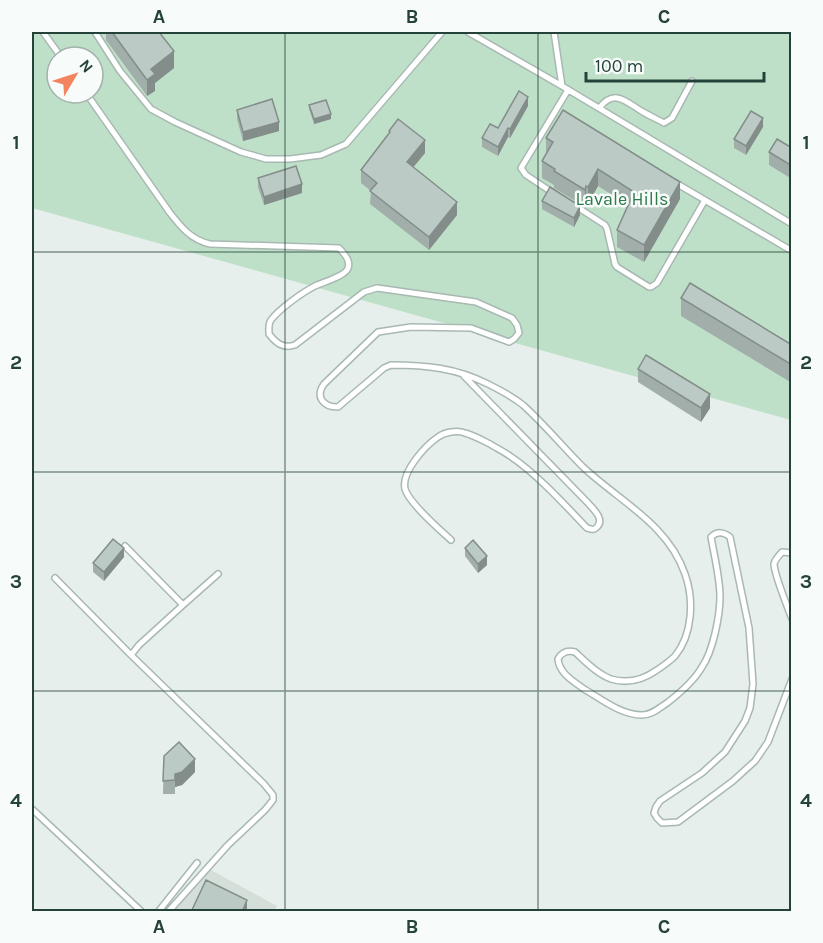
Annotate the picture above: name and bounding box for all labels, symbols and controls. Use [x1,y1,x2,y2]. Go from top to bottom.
text: A [153,5,166,28]
text: B [406,5,418,28]
text: C [658,5,670,28]
north arrow [45,45,105,105]
scale bar [586,45,764,83]
text: N [75,55,97,76]
text: 100 m [595,55,643,77]
text: 1 [12,131,20,154]
text: 1 [802,131,810,154]
park label: Lavale Hills [576,188,668,210]
text: 2 [10,351,22,374]
text: 2 [800,351,812,374]
text: 3 [10,570,22,593]
text: 3 [800,570,812,593]
text: 4 [10,789,22,812]
text: 4 [800,789,812,812]
text: A [153,915,166,938]
text: B [406,915,418,938]
text: C [658,915,670,938]

